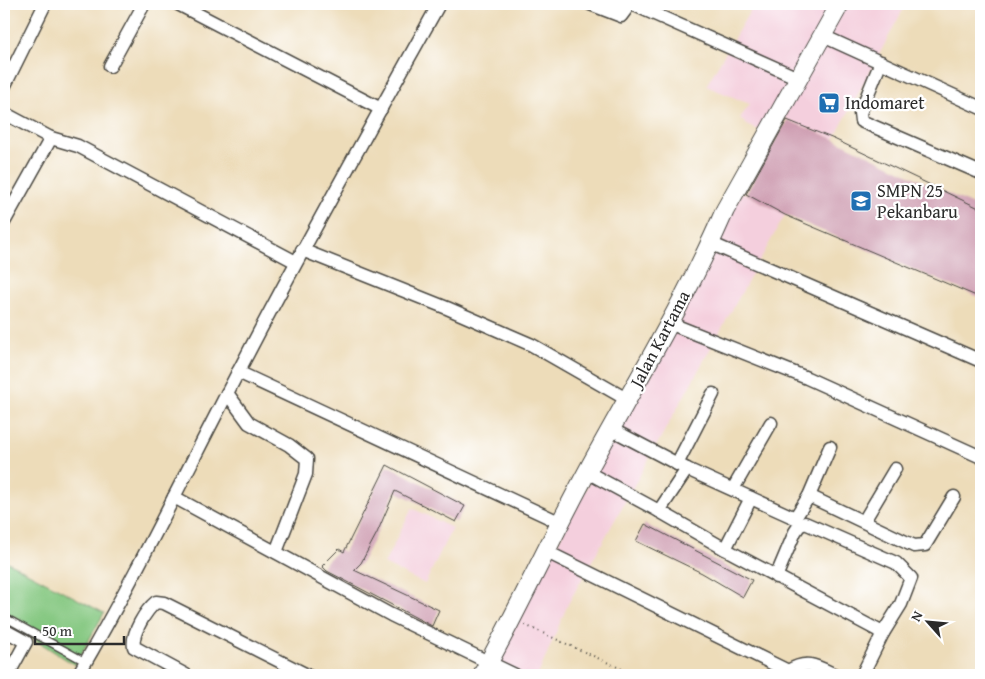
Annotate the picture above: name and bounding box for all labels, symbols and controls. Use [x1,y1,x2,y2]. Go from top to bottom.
place label: Indomaret [845,89,925,116]
supermarket icon: Indomaret [817,91,841,115]
place label: SMPN 25 Pekanbaru [877,177,958,225]
school or university icon: SMPN 25 Pekanbaru [849,189,873,213]
street label: Jalan Kartama [622,285,697,394]
north arrow [902,596,952,646]
text: N [905,607,928,625]
scale bar [35,614,124,646]
text: 50 m [42,620,73,641]

